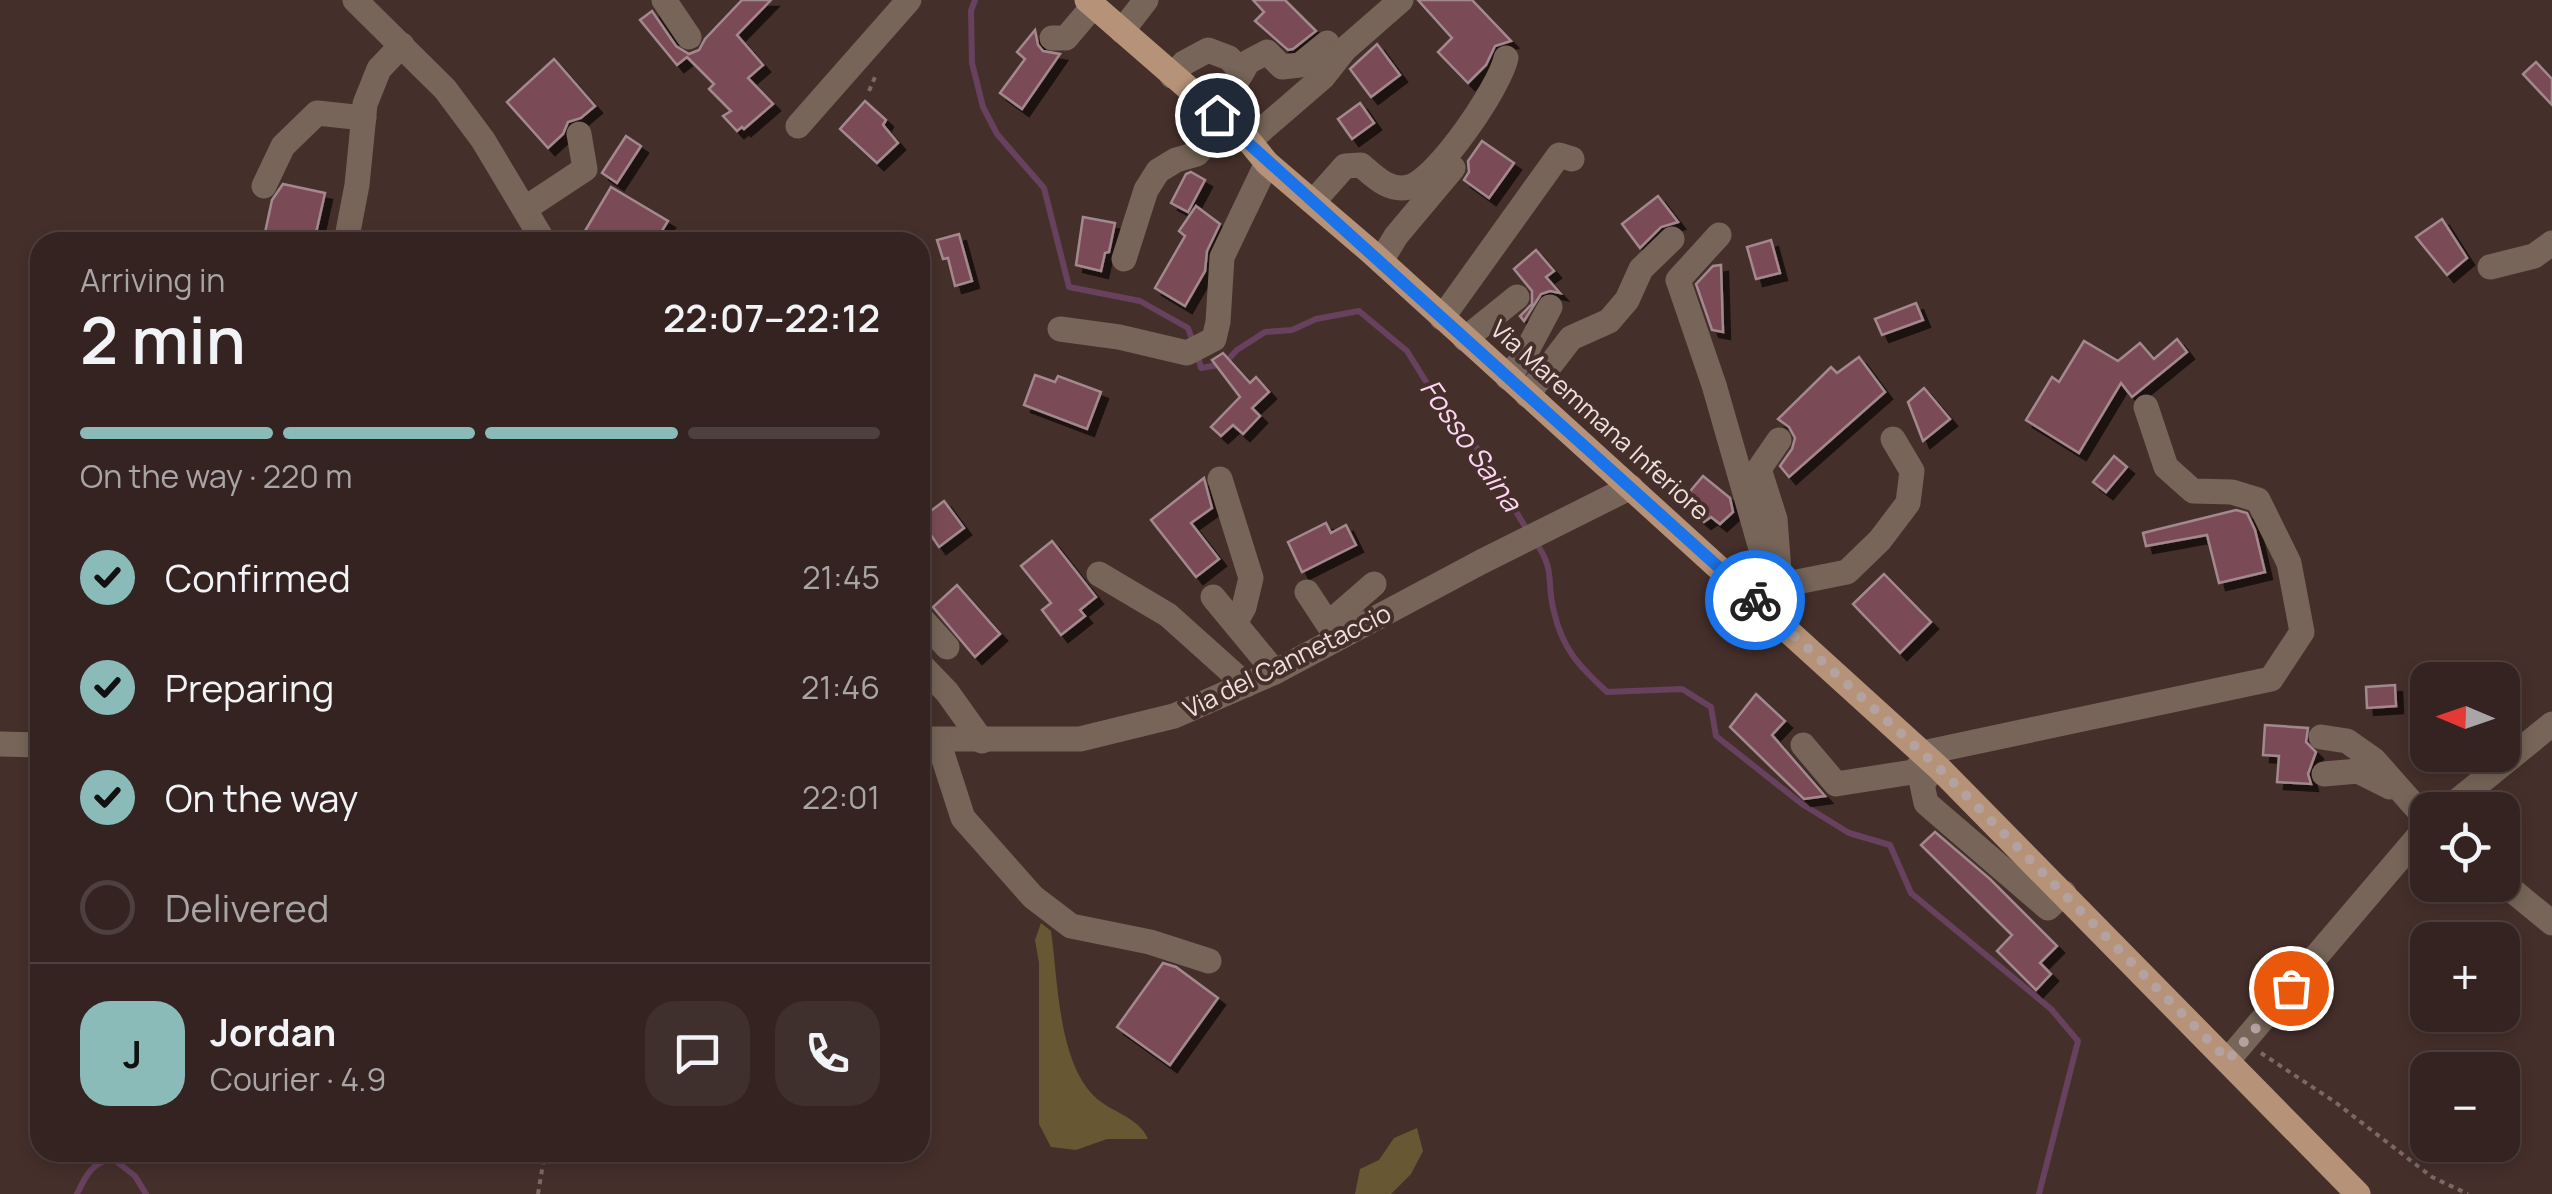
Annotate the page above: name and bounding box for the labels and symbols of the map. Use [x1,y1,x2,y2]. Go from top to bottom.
pin [1175,73,1260,158]
street label: Via Maremmana Inferiore [1483,312,1718,528]
water label: Fosso Saina [1412,371,1532,519]
courier [1705,550,1805,650]
street label: Via del Cannetaccio [1177,595,1396,726]
north arrow [2410,662,2520,772]
pin [2249,946,2334,1031]

